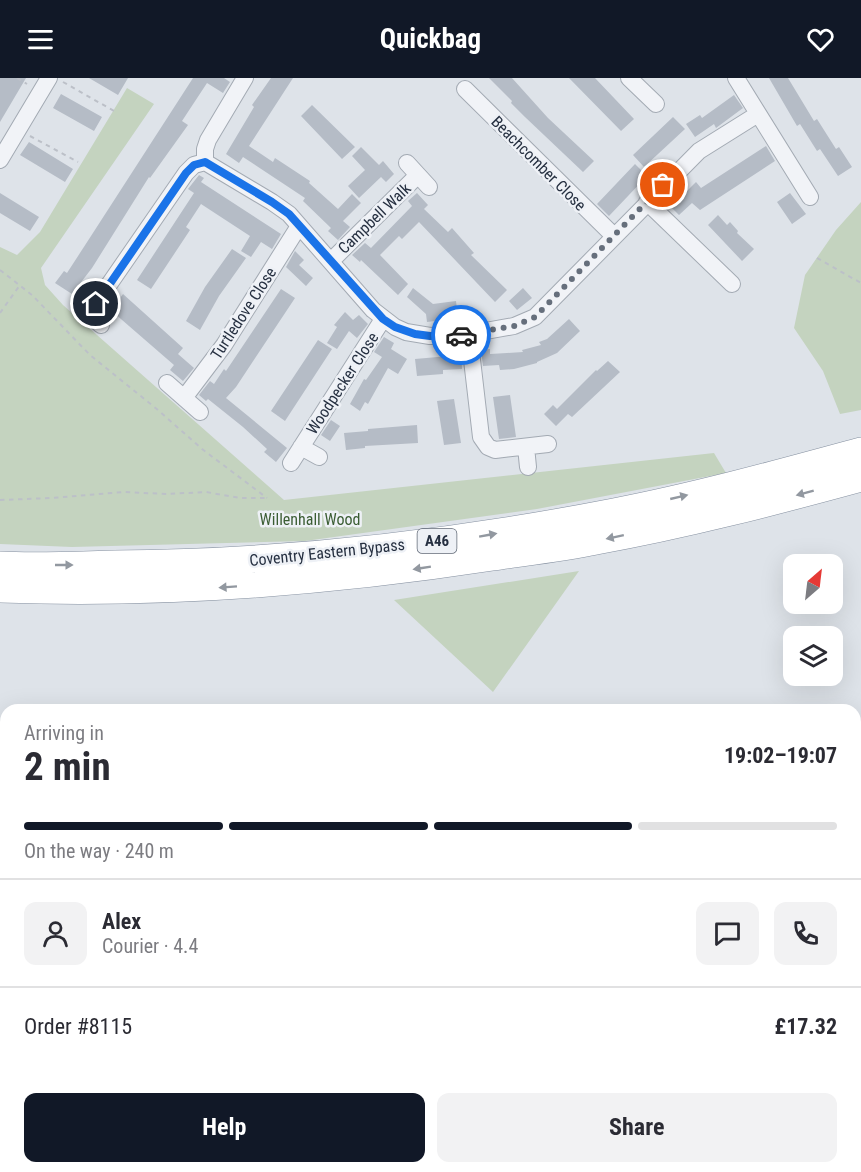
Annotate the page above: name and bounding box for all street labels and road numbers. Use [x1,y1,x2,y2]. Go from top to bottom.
street label: Beachcomber Close [487,112,590,215]
street label: Campbell Walk [334,178,415,258]
street label: Turtledove Close [207,264,280,363]
street label: Woodpecker Close [302,329,382,438]
road number: A46 [418,529,456,553]
street label: Coventry Eastern Bypass [248,535,406,570]

